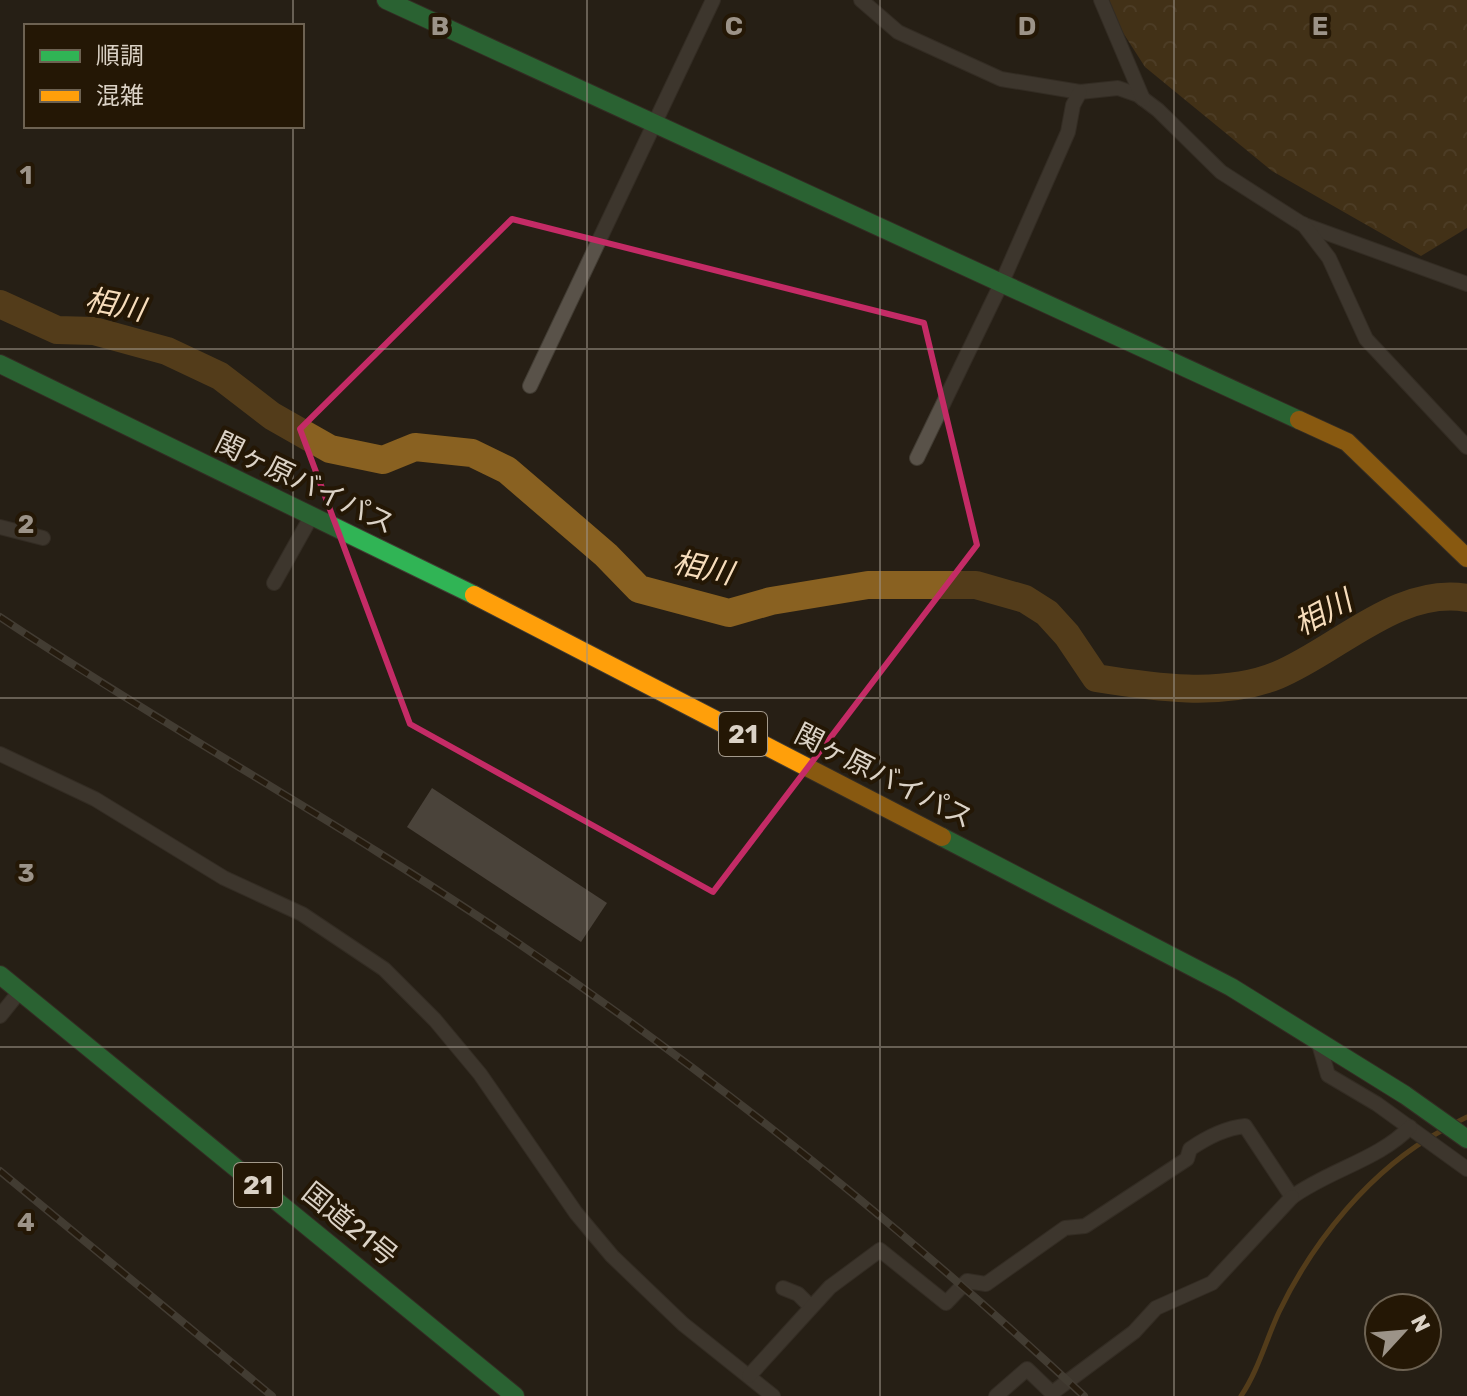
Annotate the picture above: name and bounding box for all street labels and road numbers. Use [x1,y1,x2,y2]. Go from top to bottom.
street label: 関ヶ原バイパス [210,425,400,541]
road number: 21 [719,712,767,756]
street label: 関ヶ原バイパス [789,717,979,835]
road number: 21 [234,1163,282,1207]
street label: 国道21号 [296,1176,404,1272]

